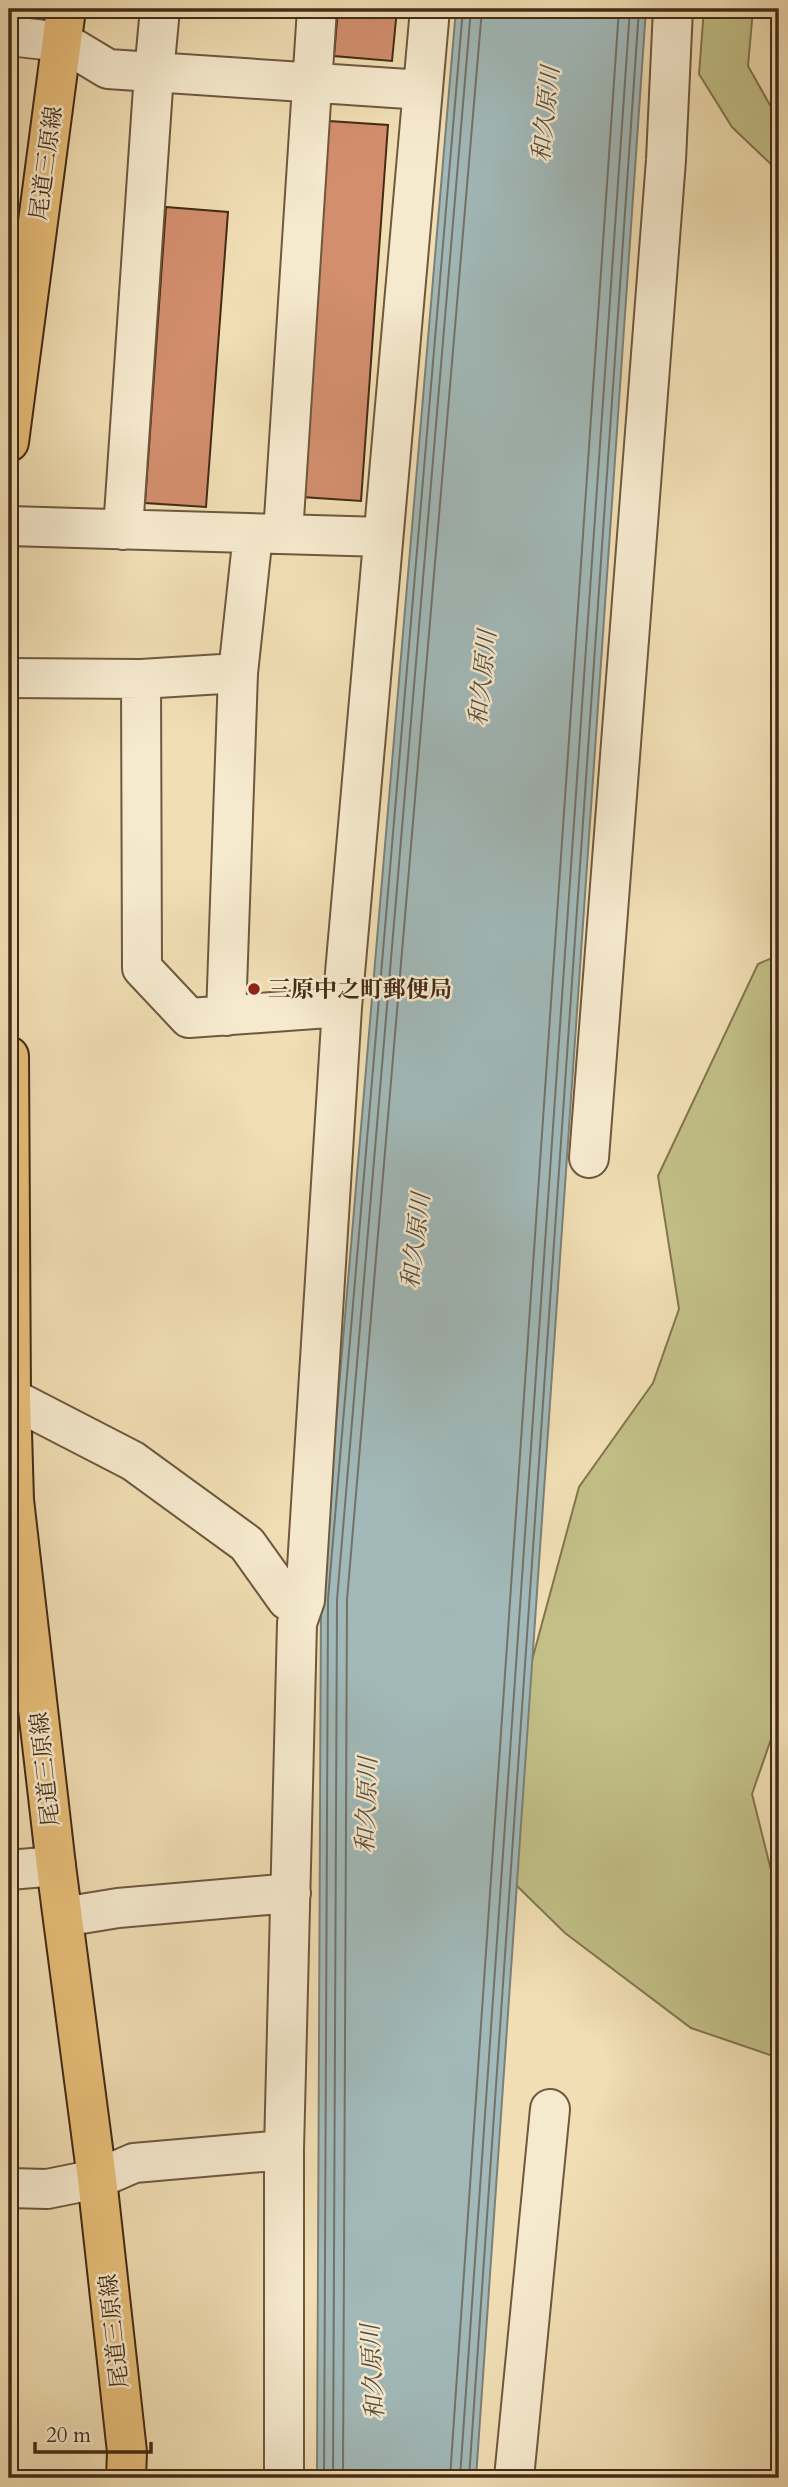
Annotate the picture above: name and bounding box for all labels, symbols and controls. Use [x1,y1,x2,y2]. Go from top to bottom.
water label: 和久原川 [525,62,568,163]
street label: 尾道三原線 [23,104,69,222]
water label: 和久原川 [462,626,505,727]
place label: 三原中之町郵便局 [268,974,452,1005]
marker: 三原中之町郵便局 [246,981,262,997]
water label: 和久原川 [394,1188,439,1291]
street label: 尾道三原線 [24,1710,66,1828]
water label: 和久原川 [349,1753,385,1854]
street label: 尾道三原線 [93,2272,135,2390]
water label: 和久原川 [354,2320,392,2421]
scale bar [35,2410,150,2454]
text: 20 m [46,2421,91,2450]

